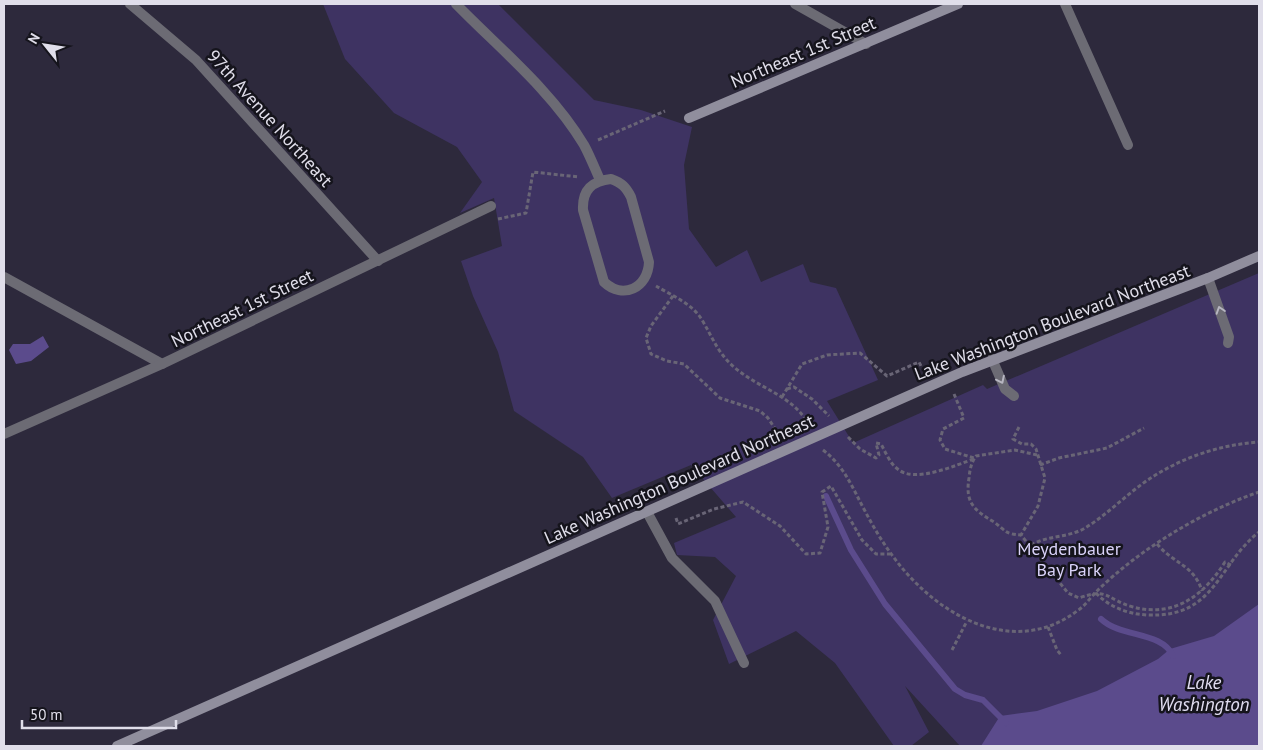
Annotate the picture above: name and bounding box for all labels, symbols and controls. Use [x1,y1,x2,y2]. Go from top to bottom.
street label: Northeast 1st Street [727,11,879,93]
north arrow [20,20,70,70]
text: N [24,30,44,47]
street label: 97th Avenue Northeast [202,45,338,191]
street label: Lake Washington Boulevard Northeast [911,259,1193,385]
street label: Northeast 1st Street [167,264,317,352]
one-way arrow [1216,307,1226,315]
one-way arrow [995,374,1005,383]
street label: Lake Washington Boulevard Northeast [540,409,818,549]
park label: Meydenbauer Bay Park [1017,537,1121,581]
water label: Lake Washington [1158,670,1250,716]
scale bar [22,698,176,730]
text: 50 m [30,705,63,724]

